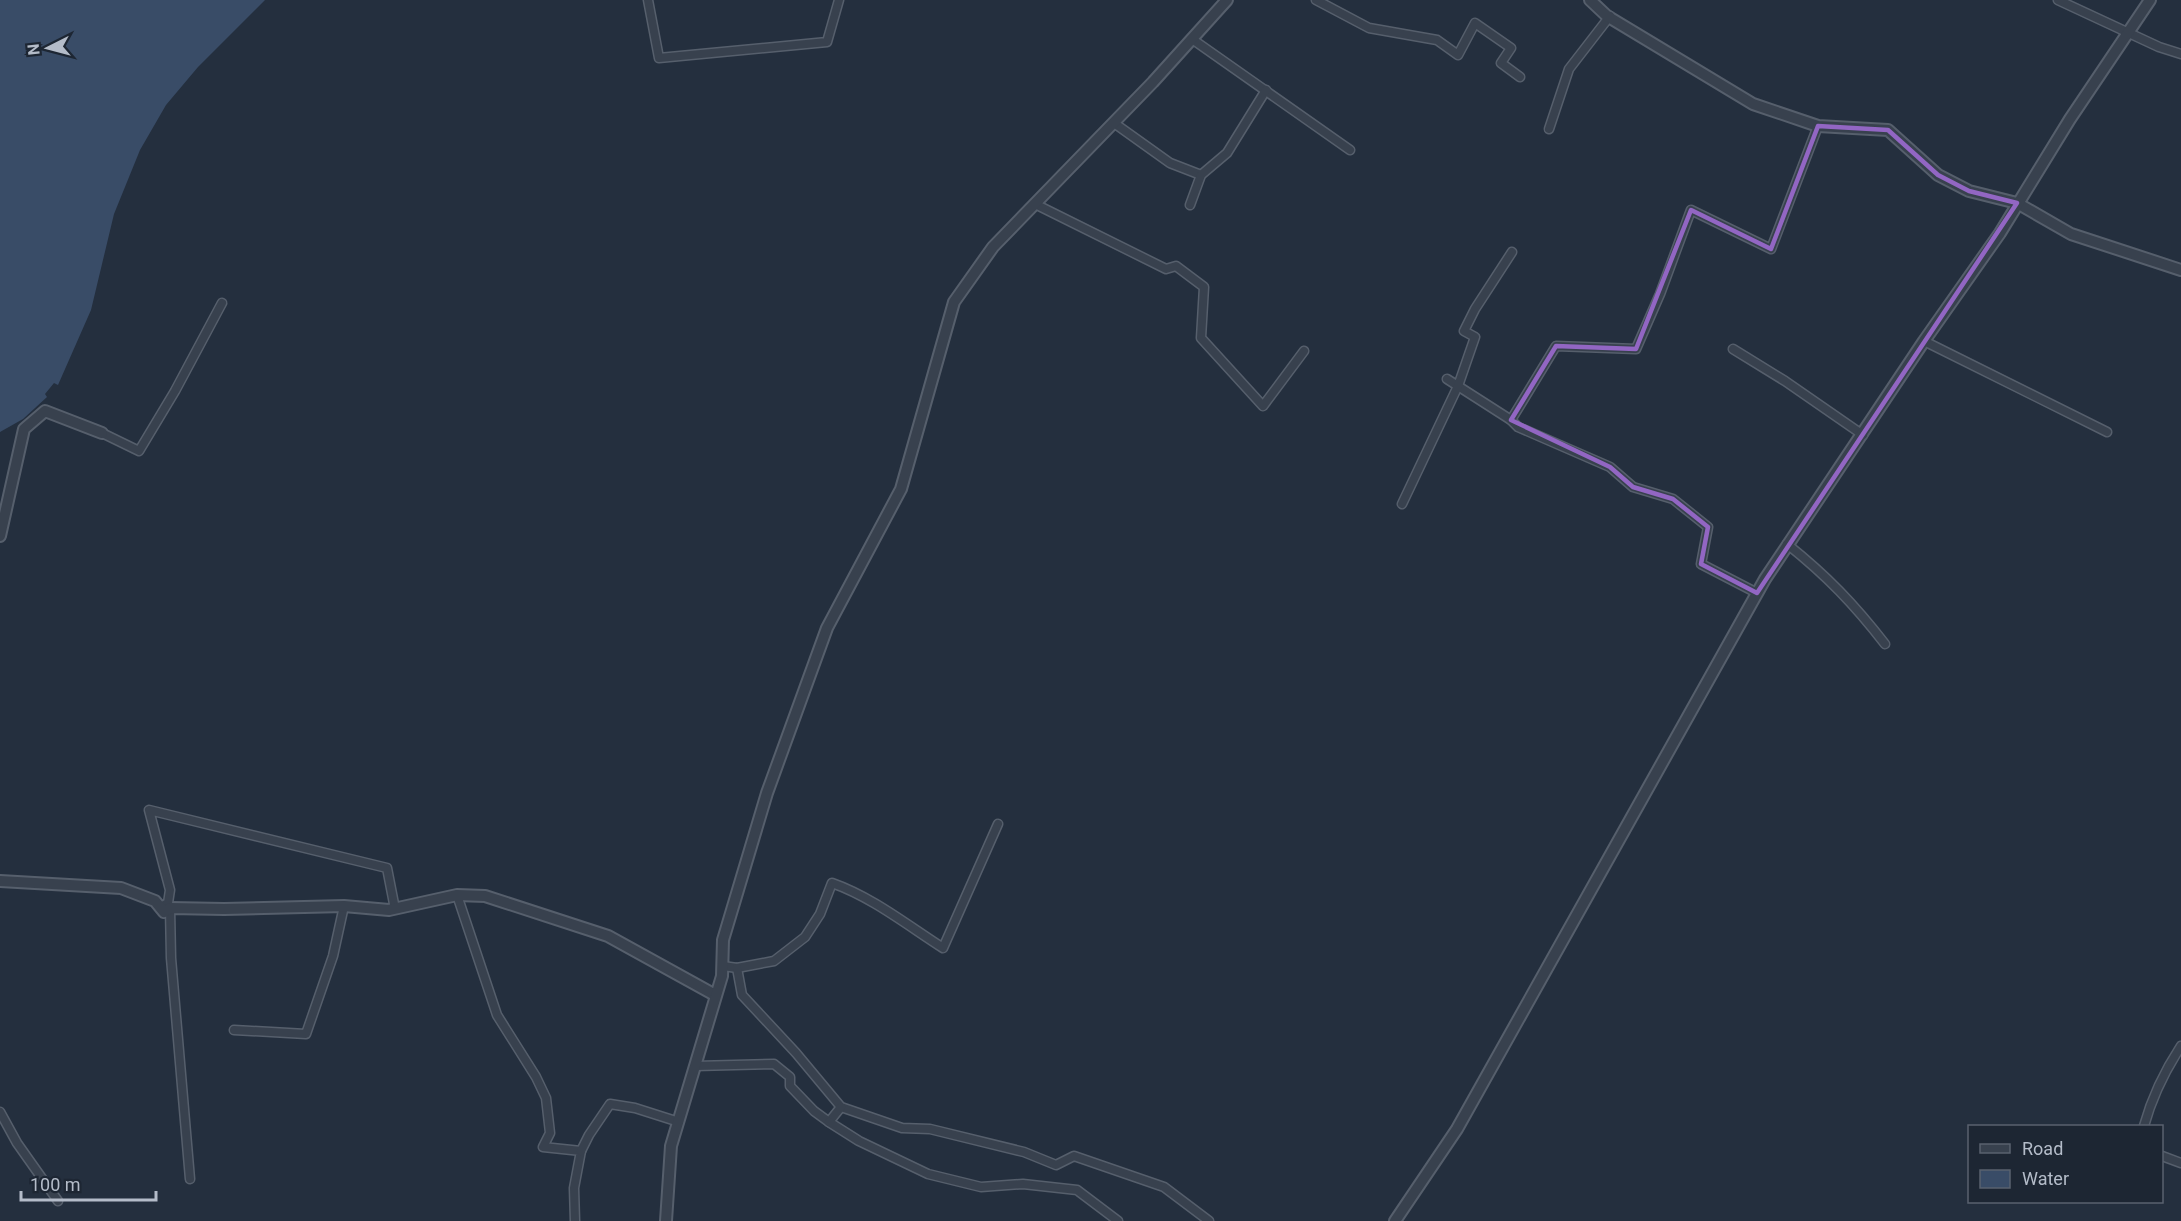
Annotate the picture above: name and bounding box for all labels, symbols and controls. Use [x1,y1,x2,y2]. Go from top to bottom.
north arrow [18,18,78,78]
text: N [24,43,44,56]
legend [1968,1125,2163,1203]
text: Road [2022,1138,2063,1159]
scale bar [21,1164,156,1202]
text: Water [2022,1168,2069,1189]
text: 100 m [30,1174,81,1195]

